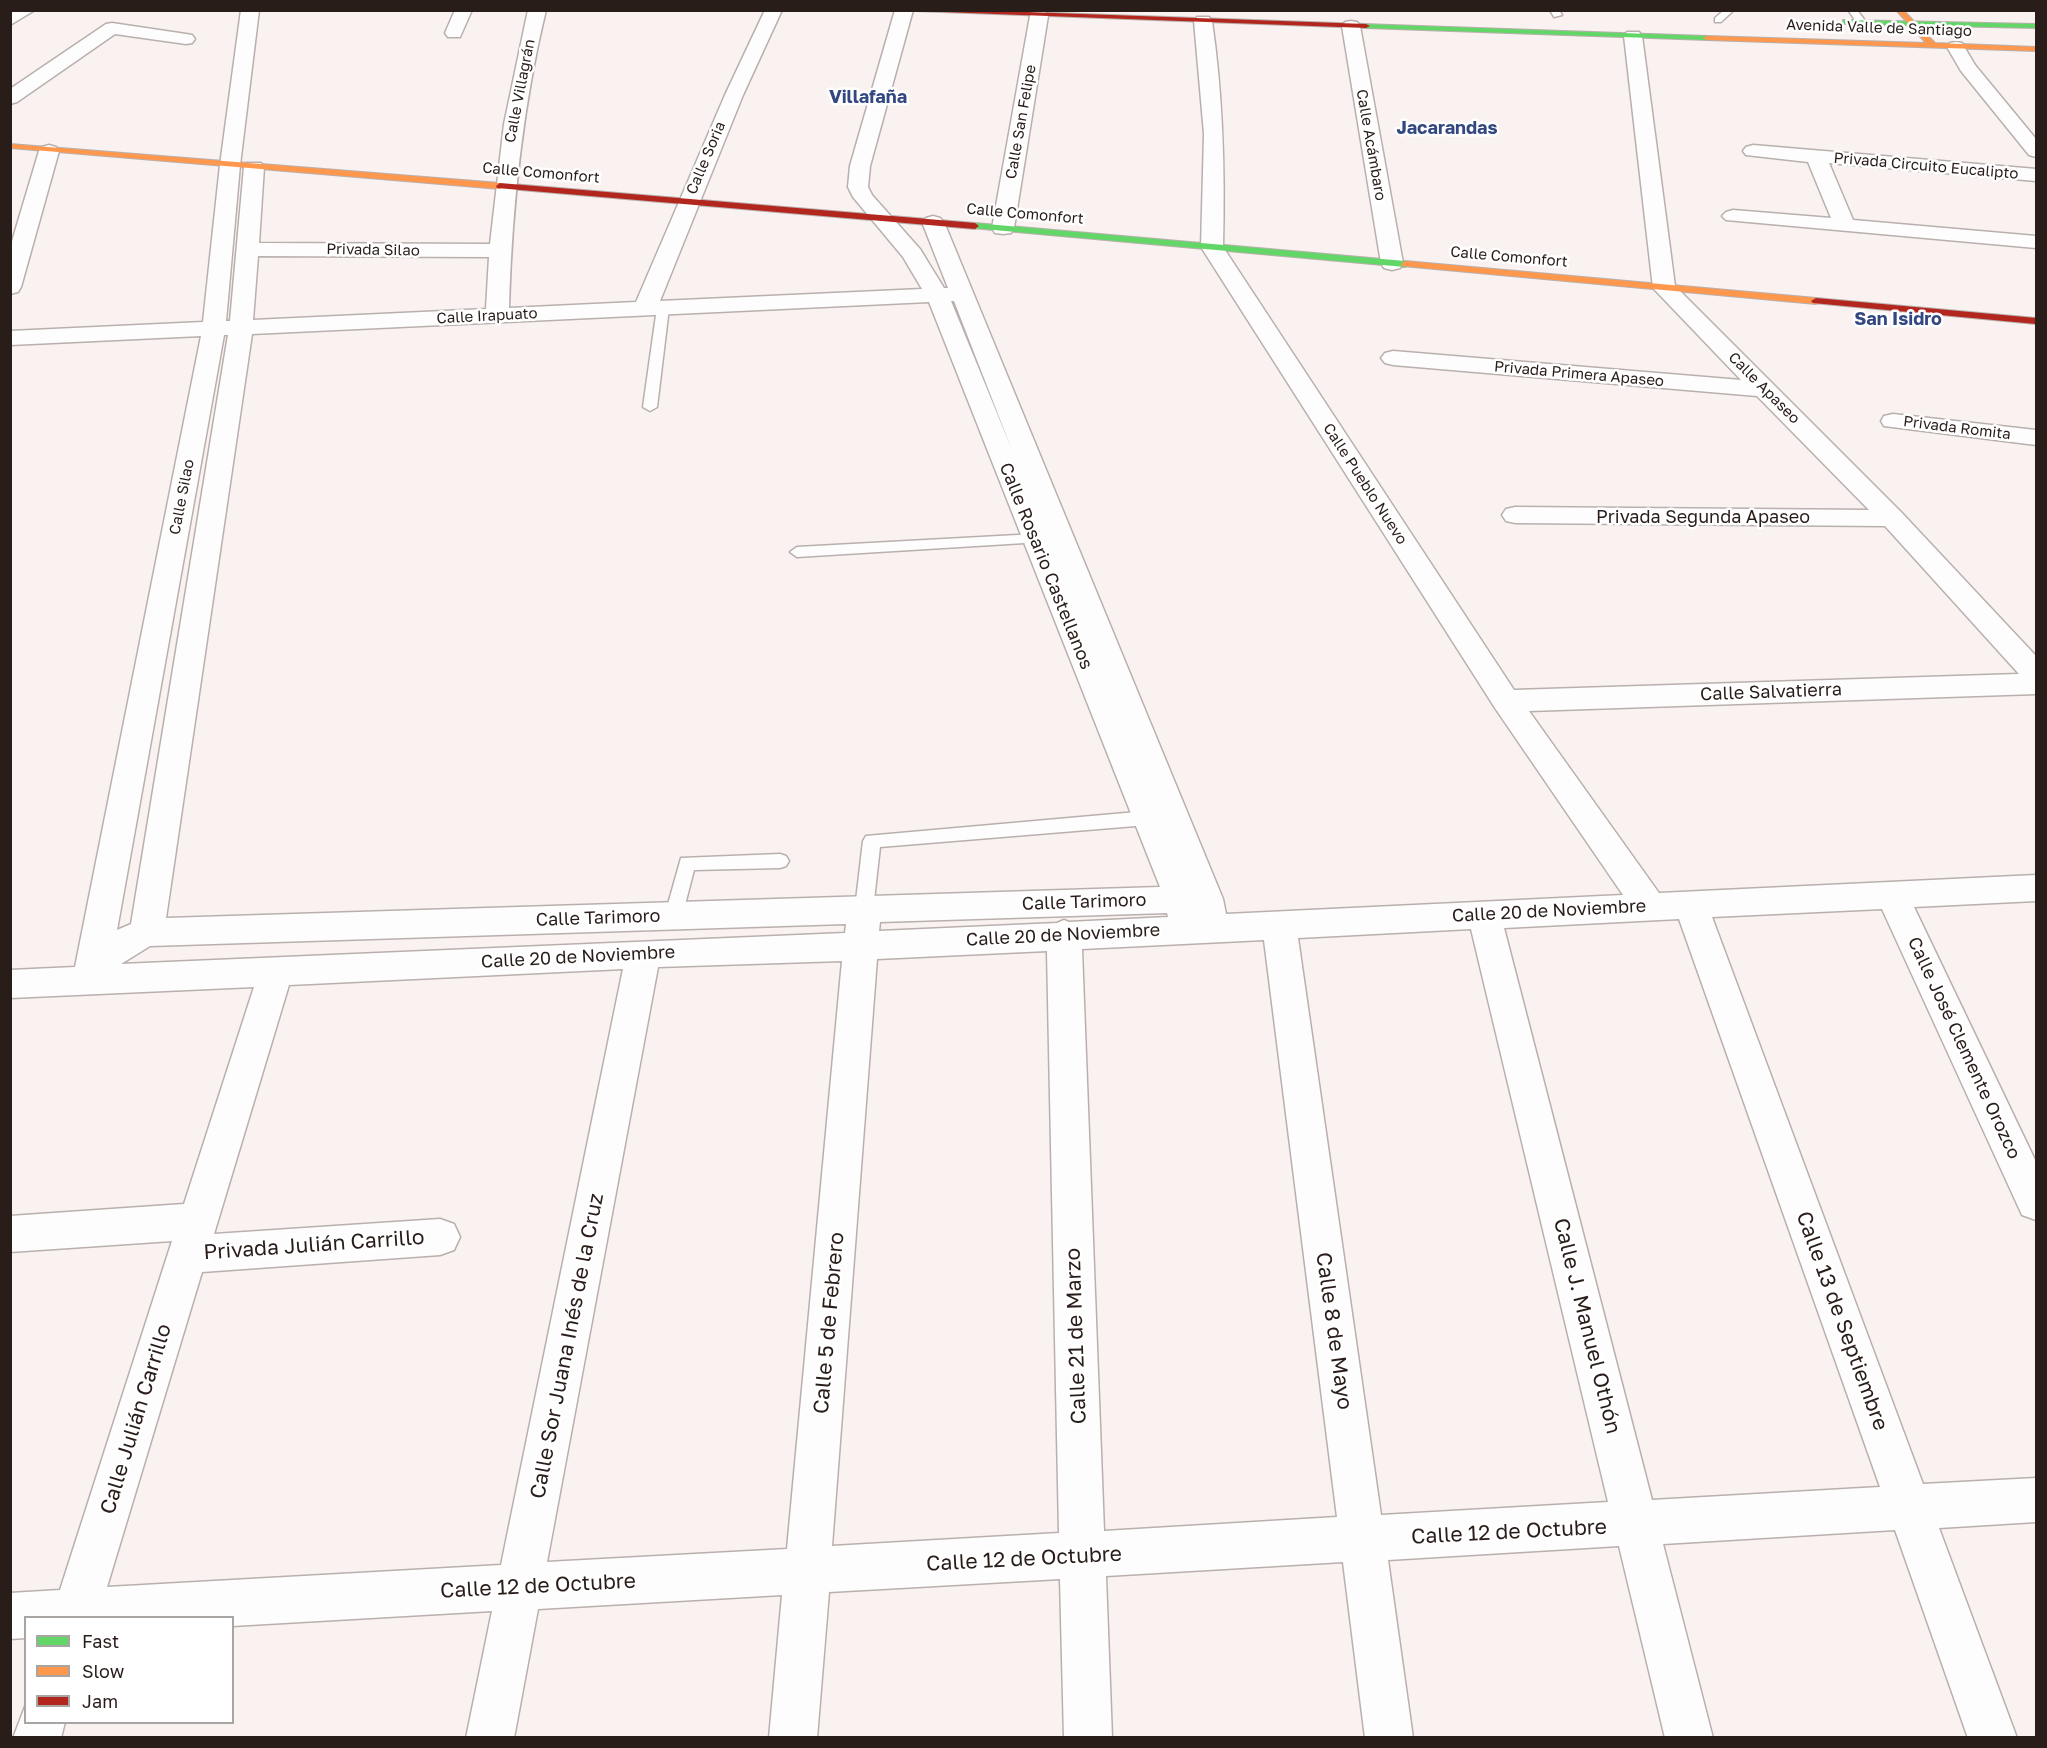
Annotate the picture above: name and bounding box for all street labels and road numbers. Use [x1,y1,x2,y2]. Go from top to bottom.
street label: Avenida Valle de Santiago [1786,16,1972,40]
street label: Calle Villagrán [501,38,539,144]
street label: Calle San Felipe [1002,63,1040,181]
street label: Calle Acámbaro [1352,88,1390,202]
street label: Calle Soria [683,119,729,197]
street label: Privada Circuito Eucalipto [1833,149,2019,183]
street label: Calle Comonfort [482,159,600,187]
street label: Calle Comonfort [966,200,1084,228]
street label: Privada Silao [326,240,420,260]
street label: Calle Comonfort [1450,243,1568,271]
street label: Calle Irapuato [436,304,538,328]
street label: Calle Apaseo [1724,348,1804,428]
street label: Privada Primera Apaseo [1493,358,1665,390]
street label: Privada Romita [1902,412,2012,444]
street label: Calle Pueblo Nuevo [1319,420,1411,548]
street label: Calle Silao [166,458,198,536]
street label: Calle Rosario Castellanos [995,459,1097,673]
street label: Privada Segunda Apaseo [1596,506,1810,528]
street label: Calle Salvatierra [1700,679,1842,705]
street label: Calle Tarimoro [1021,889,1147,915]
street label: Calle 20 de Noviembre [1451,895,1647,927]
street label: Calle Tarimoro [535,905,661,931]
street label: Calle 20 de Noviembre [965,919,1161,951]
street label: Calle José Clemente Orozco [1903,934,2025,1162]
street label: Calle 20 de Noviembre [480,941,676,973]
street label: Calle Sor Juana Inés de la Cruz [525,1191,609,1501]
street label: Calle 13 de Septiembre [1791,1208,1893,1434]
street label: Calle J. Manuel Othón [1548,1216,1626,1436]
street label: Privada Julián Carrillo [203,1225,425,1265]
street label: Calle 5 de Febrero [808,1231,850,1415]
street label: Calle 21 de Marzo [1060,1247,1092,1425]
street label: Calle 8 de Mayo [1310,1251,1358,1411]
street label: Calle Julián Carrillo [95,1321,177,1517]
street label: Calle 12 de Octubre [1411,1514,1607,1550]
street label: Calle 12 de Octubre [926,1541,1122,1577]
street label: Calle 12 de Octubre [440,1568,636,1604]

